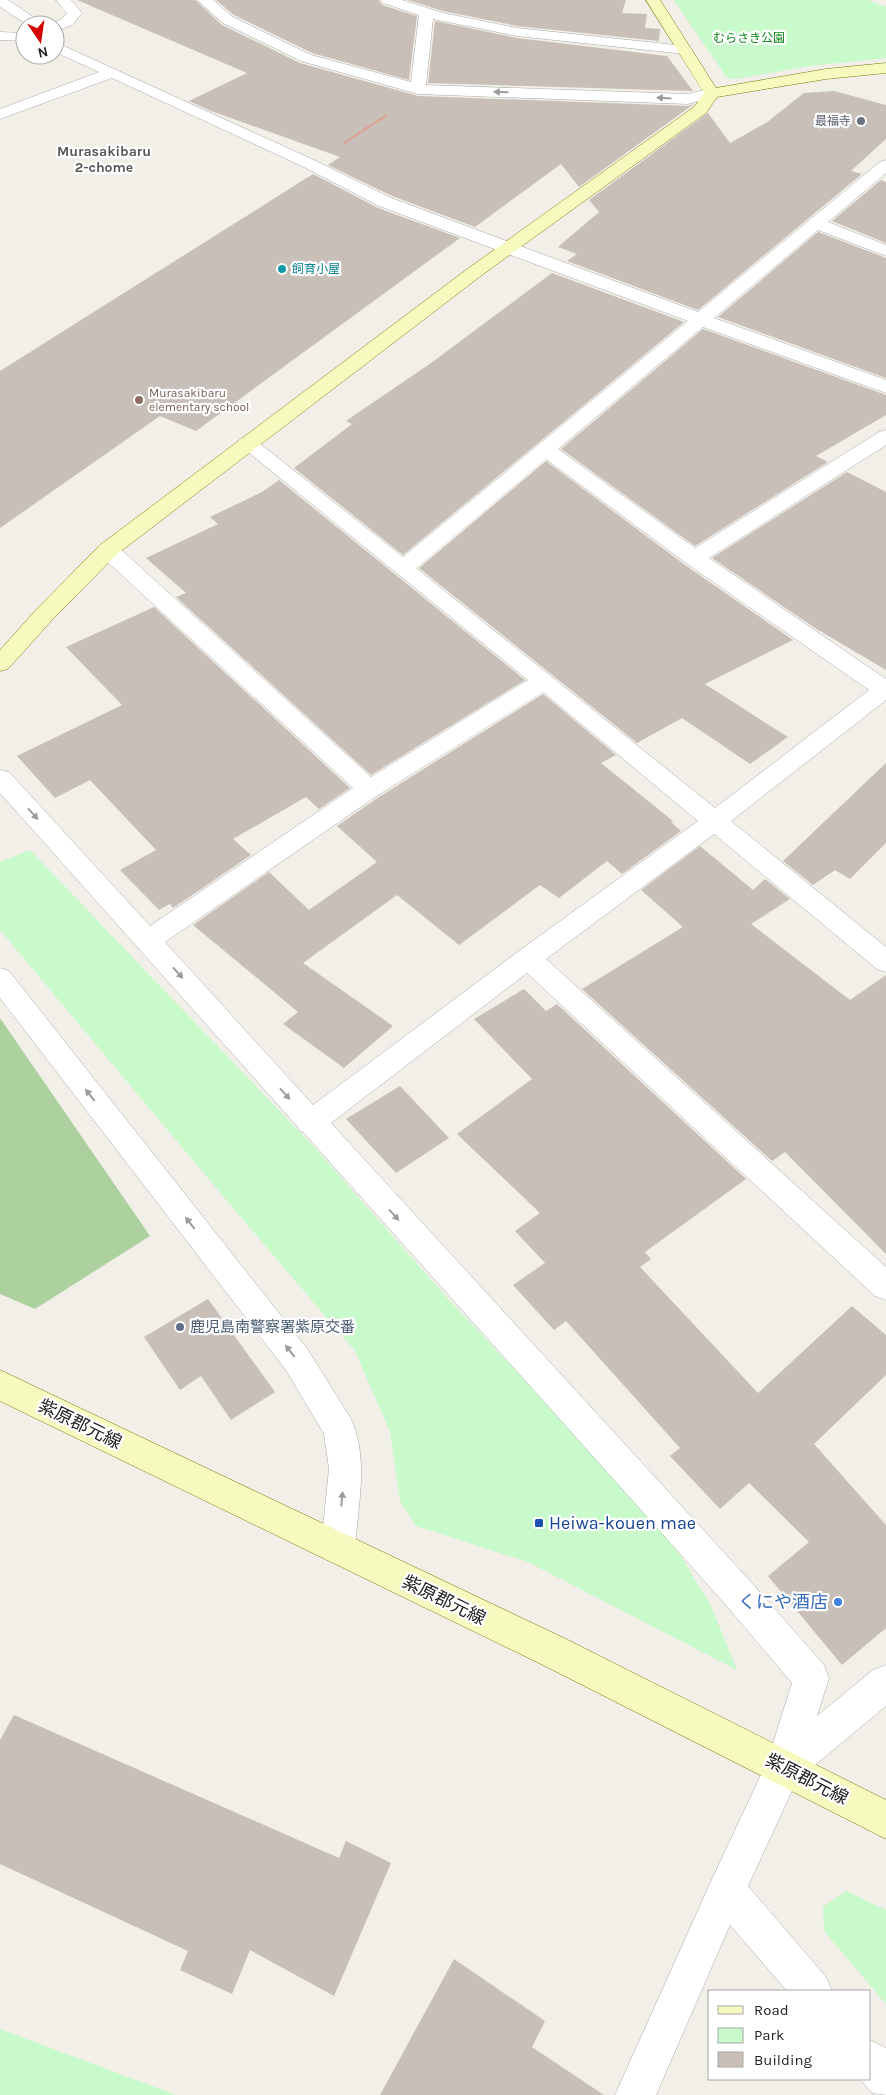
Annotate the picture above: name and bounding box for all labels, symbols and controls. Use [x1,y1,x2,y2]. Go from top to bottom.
north arrow [15,15,65,65]
park label: むらさき公園 [713,31,785,45]
text: N [36,43,50,62]
one-way arrow [493,88,509,96]
one-way arrow [655,93,671,101]
place label: 最福寺 [815,114,851,128]
marker: 最福寺 [855,115,867,127]
district label: Murasakibaru 2-chome [57,143,151,176]
place label: 飼育小屋 [292,262,340,276]
marker: 飼育小屋 [276,263,288,275]
place label: Murasakibaru elementary school [149,386,249,414]
marker: Murasakibaru elementary school [133,394,145,406]
one-way arrow [27,807,39,819]
one-way arrow [172,966,183,979]
one-way arrow [85,1088,96,1101]
one-way arrow [279,1088,291,1100]
one-way arrow [388,1208,400,1220]
one-way arrow [185,1217,196,1230]
place label: 鹿児島南警察署紫原交番 [190,1318,355,1336]
marker: 鹿児島南警察署紫原交番 [174,1321,186,1333]
one-way arrow [284,1345,295,1358]
street label: 紫原郡元線 [35,1394,125,1454]
one-way arrow [338,1490,346,1506]
place label: Heiwa-kouen mae [549,1512,696,1534]
marker: Heiwa-kouen mae [533,1517,545,1529]
street label: 紫原郡元線 [399,1570,489,1630]
place label: くにや酒店 [738,1591,828,1613]
marker: くにや酒店 [832,1596,844,1608]
street label: 紫原郡元線 [762,1749,852,1809]
legend [708,1990,871,2080]
text: Road [754,2001,789,2019]
text: Park [754,2026,784,2044]
text: Building [754,2051,812,2069]

